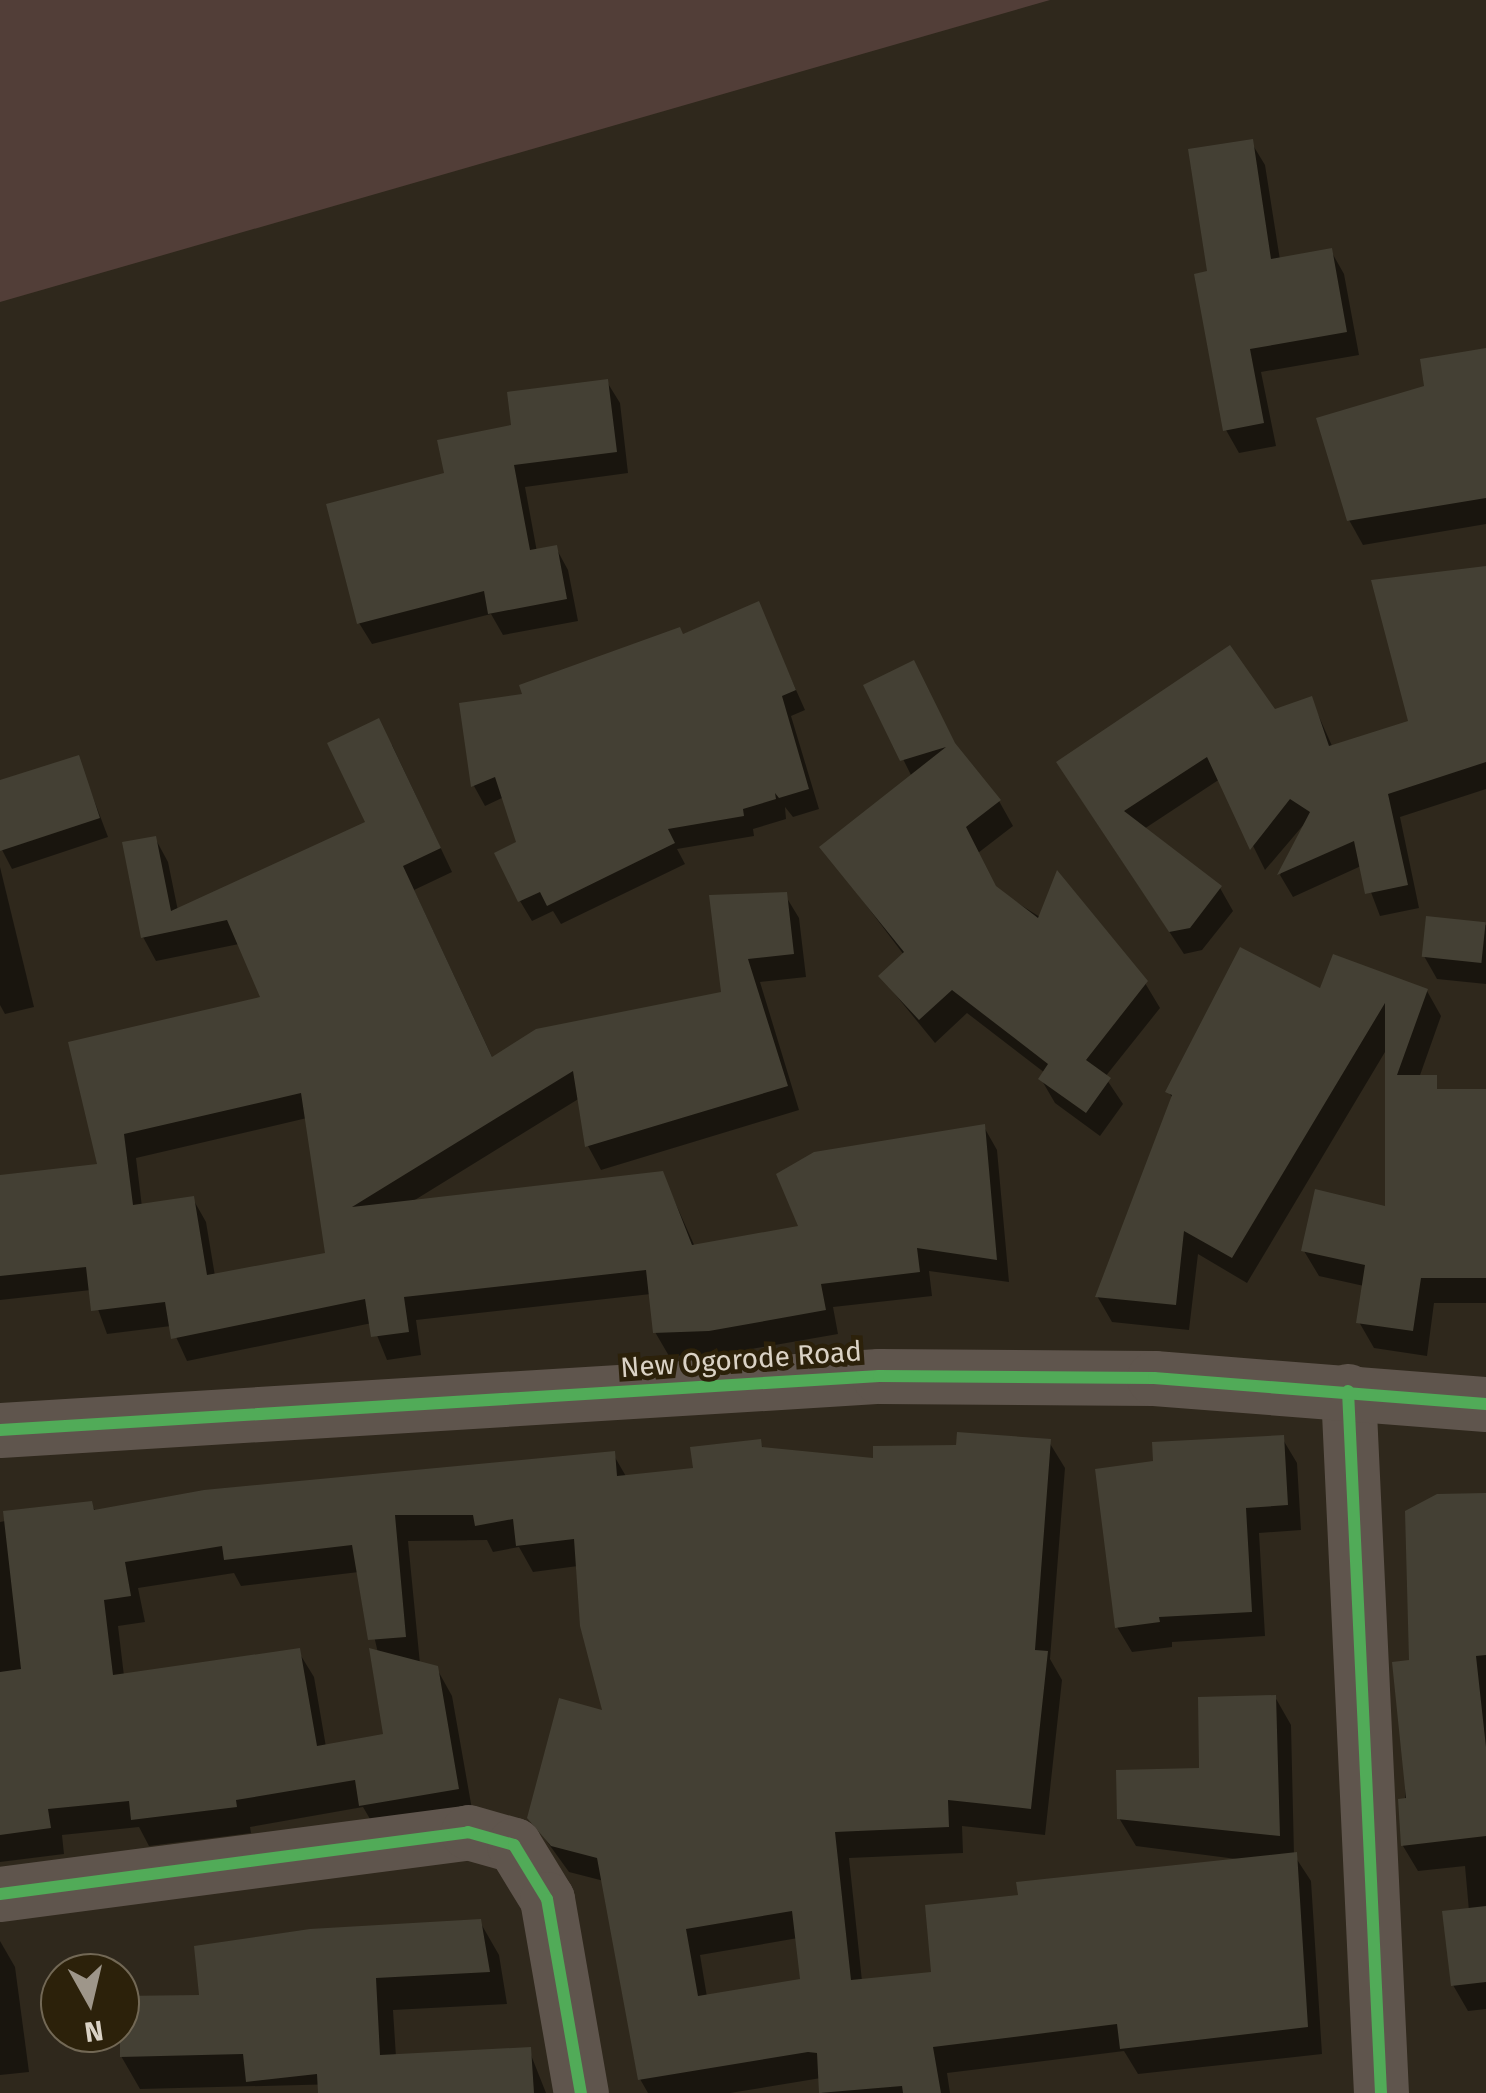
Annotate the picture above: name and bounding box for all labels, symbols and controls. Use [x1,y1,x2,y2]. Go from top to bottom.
street label: New Ogorode Road [619,1335,863,1385]
north arrow [40,1953,140,2053]
text: N [82,2014,105,2049]

